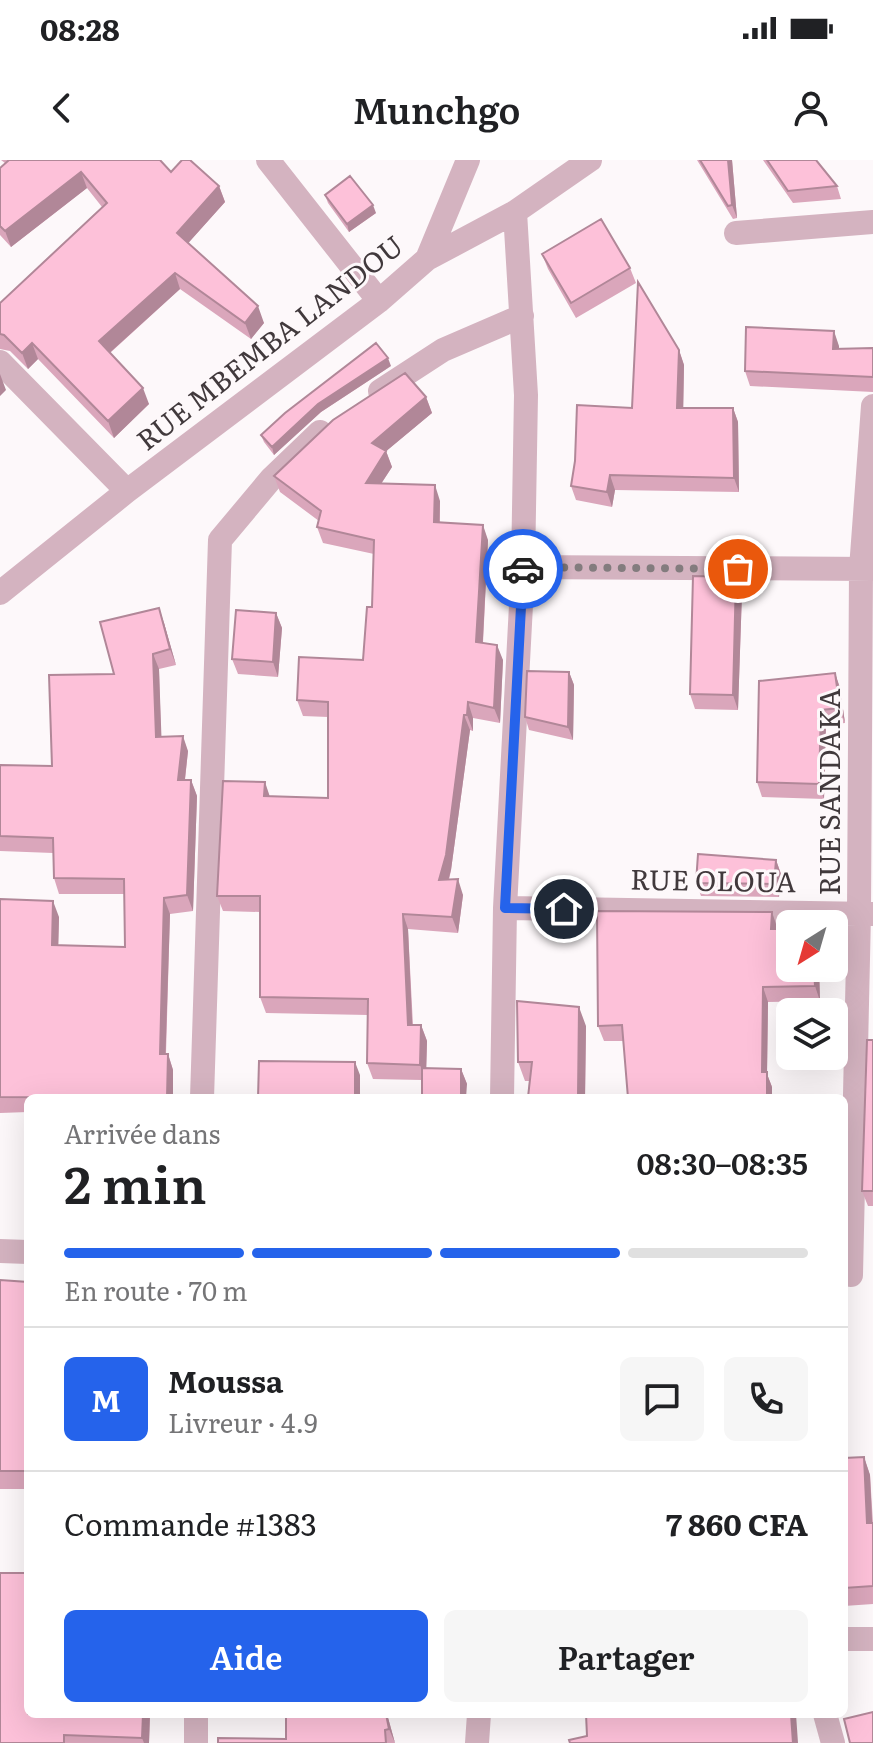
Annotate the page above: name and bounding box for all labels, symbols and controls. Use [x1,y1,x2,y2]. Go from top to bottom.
text: 08:28 [40,6,120,50]
text: Munchgo [353,82,520,135]
icon: back [40,86,84,130]
icon: person [789,86,833,130]
street label: RUE MBEMBA LANDOU [126,224,411,459]
courier [483,529,563,609]
pin [704,535,772,603]
icon: car [501,547,545,591]
icon: bag [716,547,760,591]
street label: RUE SANDAKA [807,688,849,896]
street label: RUE OLOUA [630,857,797,901]
pin [530,875,598,943]
icon: home [542,887,586,931]
north arrow [776,910,848,982]
map controls [776,910,848,1070]
button: layers [776,998,848,1070]
text: Arrivée dans [64,1113,220,1152]
text: 08:30–08:35 [636,1140,808,1184]
text: 2 min [64,1143,207,1220]
text: En route · 70 m [64,1270,247,1309]
button: chat [620,1357,704,1441]
button: phone [724,1357,808,1441]
text: Moussa [168,1358,283,1402]
text: M [91,1377,121,1421]
text: Livreur · 4.9 [168,1402,318,1441]
text: Commande #1383 [64,1501,317,1545]
text: 7 860 CFA [666,1501,808,1545]
button: Aide [64,1610,428,1702]
button: Partager [444,1610,808,1702]

